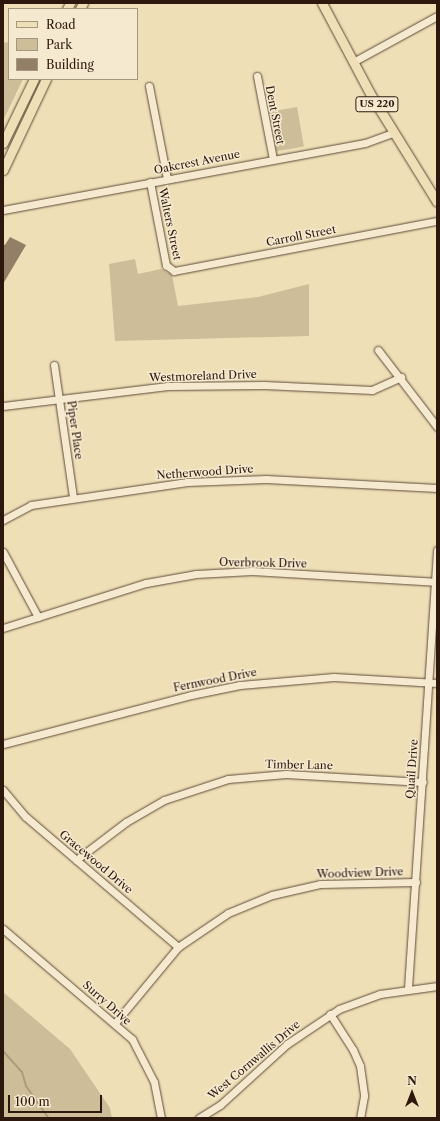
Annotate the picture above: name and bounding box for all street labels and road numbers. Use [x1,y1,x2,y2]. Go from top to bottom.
street label: Dent Street [263,84,287,146]
road number: US 220 [355,96,399,112]
street label: Oakcrest Avenue [153,147,241,177]
street label: Walters Street [156,187,184,261]
street label: Carroll Street [265,223,337,249]
street label: Westmoreland Drive [149,368,257,384]
street label: Piper Place [64,400,86,460]
street label: Netherwood Drive [156,462,254,482]
street label: Overbrook Drive [219,556,307,570]
street label: Fernwood Drive [172,665,258,695]
street label: Quail Drive [403,739,421,799]
street label: Timber Lane [265,758,333,772]
street label: Gracewood Drive [57,828,135,896]
street label: Woodview Drive [316,865,404,881]
street label: Surry Drive [80,978,134,1028]
street label: West Cornwallis Drive [205,1018,303,1102]

